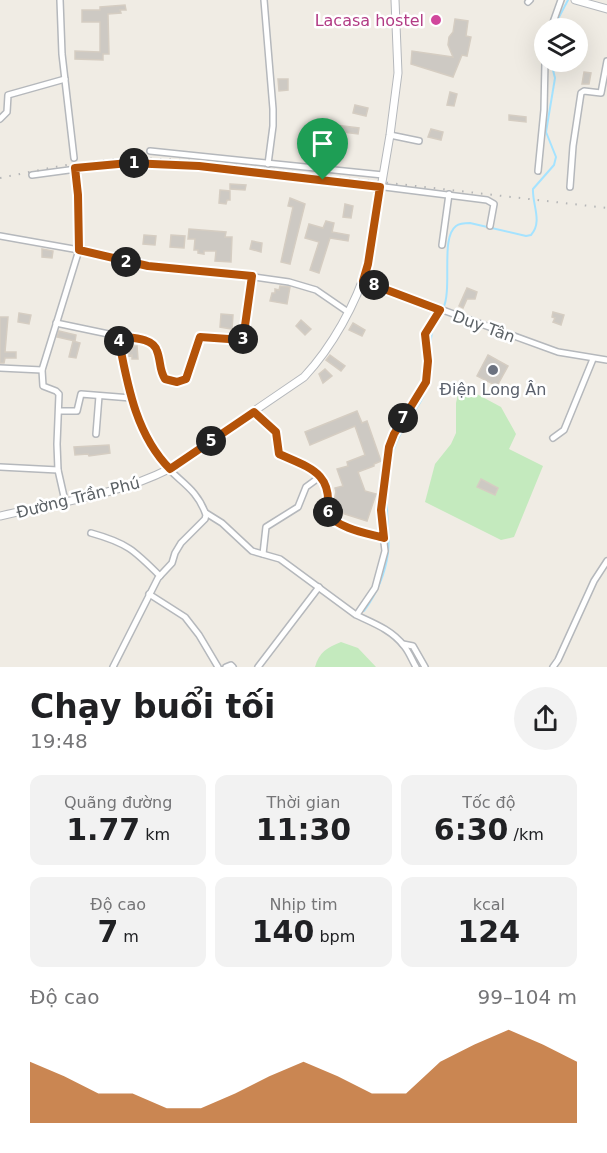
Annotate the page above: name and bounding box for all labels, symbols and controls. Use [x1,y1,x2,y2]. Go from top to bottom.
place label: Lacasa hostel [315,11,424,30]
marker: Lacasa hostel [429,13,443,27]
map controls [534,18,588,72]
button: layers [534,18,588,72]
pin [297,118,348,180]
icon: arrive [306,127,339,160]
pin: 1 [119,148,149,178]
text: 1 [128,153,140,172]
pin: 2 [111,247,141,277]
text: 2 [120,252,132,271]
pin: 8 [359,270,389,300]
text: 8 [368,275,380,294]
street label: Duy Tân [450,306,518,346]
pin: 3 [228,324,258,354]
pin: 4 [104,326,134,356]
text: 3 [237,329,249,348]
text: 4 [113,331,125,350]
marker: Điện Long Ân [486,363,500,377]
place label: Điện Long Ân [440,380,546,399]
pin: 7 [388,403,418,433]
text: 7 [397,408,409,427]
pin: 5 [196,426,226,456]
text: 5 [205,431,217,450]
street label: Đường Trần Phú [14,473,142,522]
pin: 6 [313,497,343,527]
text: 6 [322,502,334,521]
text: Chạy buổi tối [30,687,275,726]
button: share [514,687,577,750]
text: 19:48 [30,729,88,753]
text: Quãng đường [64,793,172,812]
text: Thời gian [267,793,340,812]
text: Tốc độ [462,793,516,812]
text: 1.77 [66,812,140,847]
text: 11:30 [256,812,351,847]
text: 6:30 [434,812,508,847]
text: km [140,825,170,844]
text: /km [508,825,544,844]
text: Độ cao [90,895,146,914]
text: Nhịp tim [269,895,338,914]
text: kcal [473,895,505,914]
text: 7 [97,914,118,949]
text: 140 [252,914,314,949]
text: 124 [458,914,520,949]
text: m [118,927,139,946]
text: bpm [314,927,355,946]
text: Độ cao [30,985,100,1009]
text: 99–104 m [478,985,577,1009]

